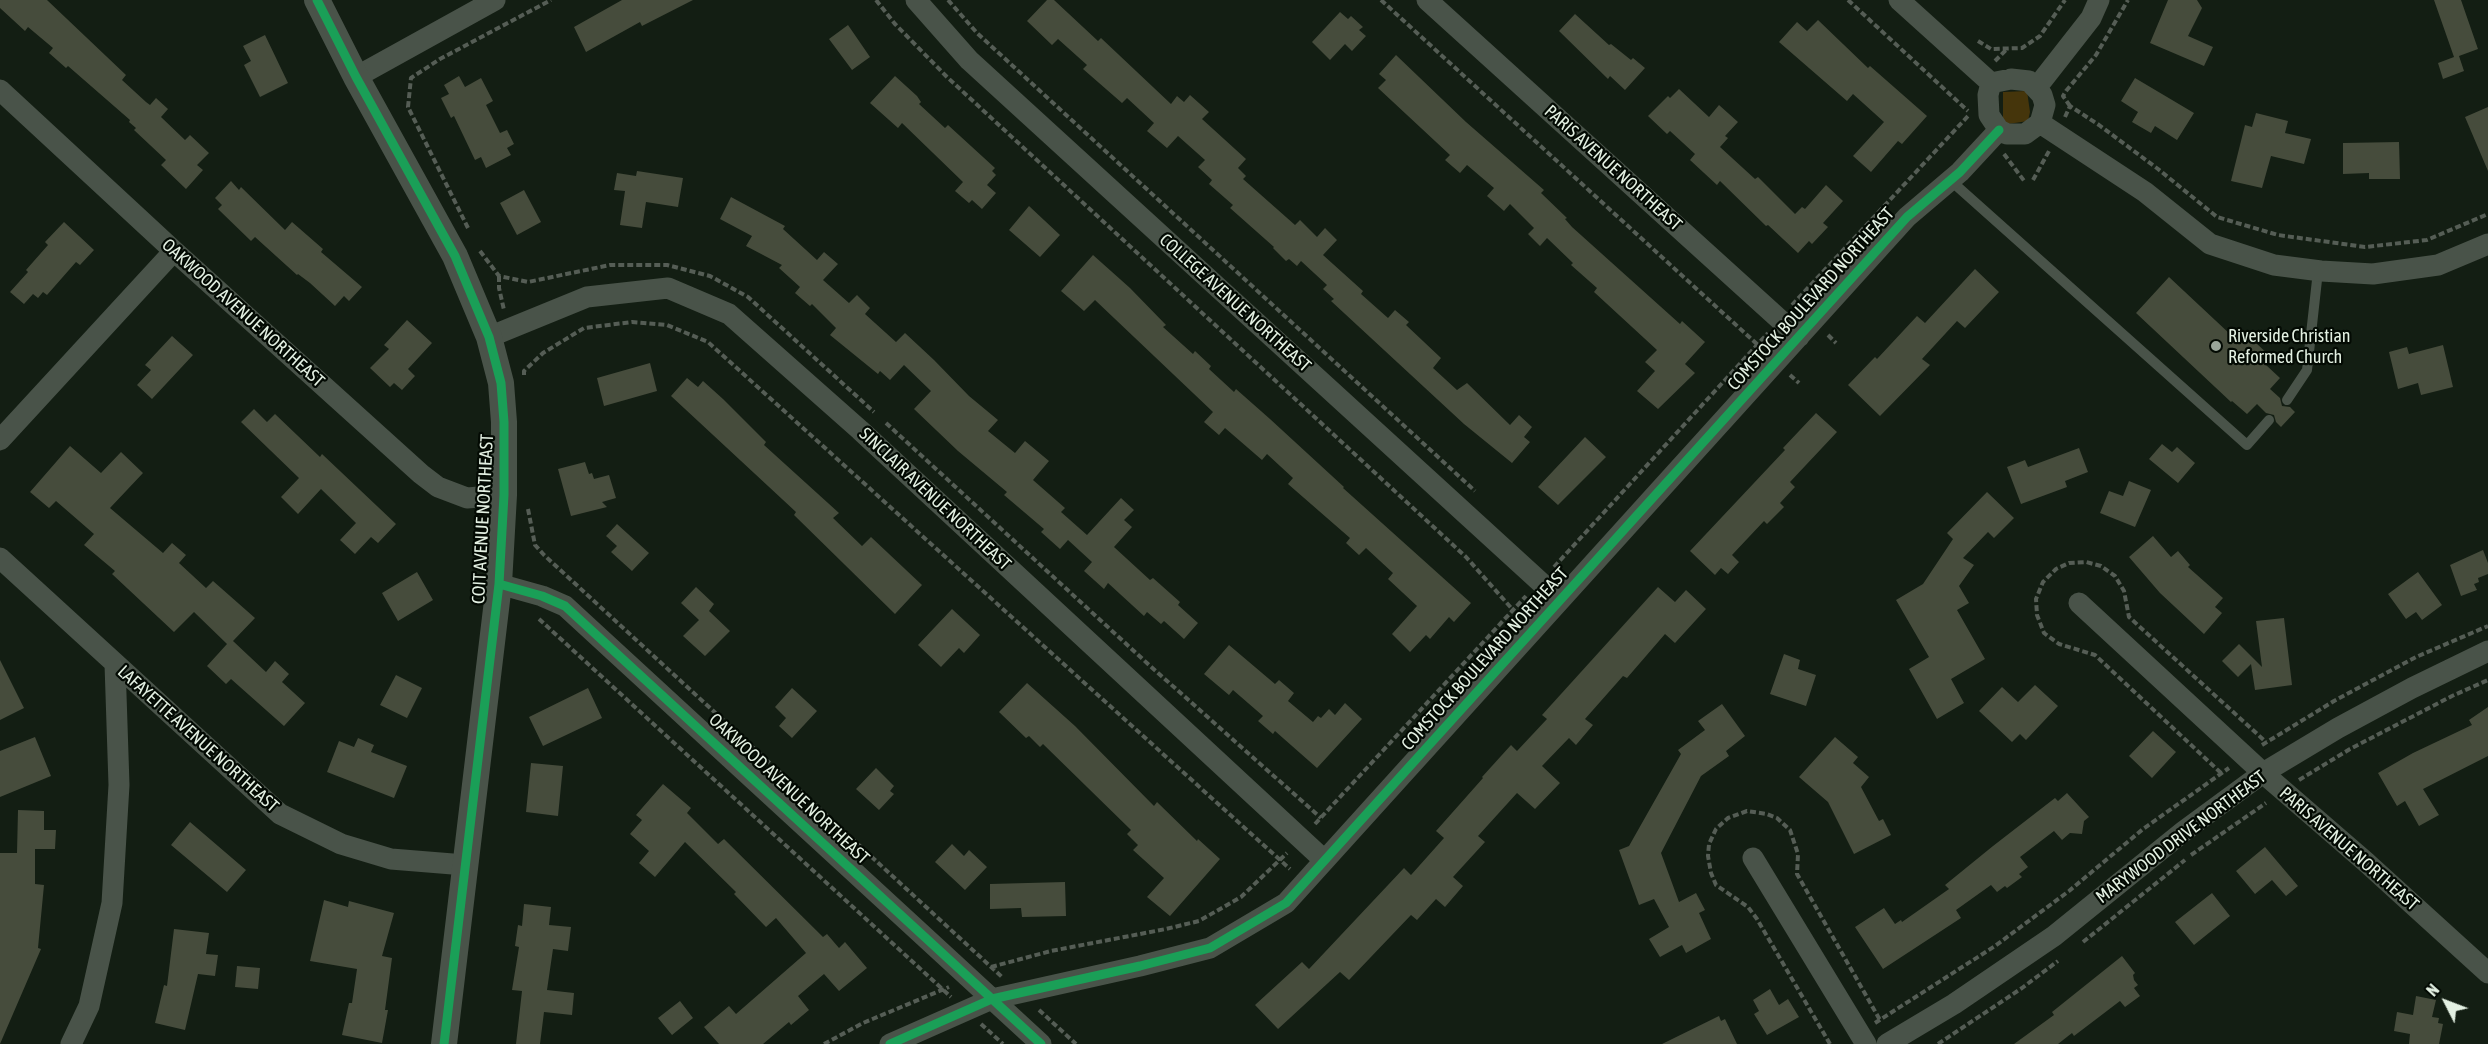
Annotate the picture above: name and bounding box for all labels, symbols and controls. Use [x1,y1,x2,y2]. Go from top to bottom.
street label: PARIS AVENUE NORTHEAST [1540,101,1686,235]
street label: COMSTOCK BOULEVARD NORTHEAST [1723,203,1899,395]
street label: COLLEGE AVENUE NORTHEAST [1155,229,1315,377]
street label: OAKWOOD AVENUE NORTHEAST [157,234,329,392]
place label: Riverside Christian Reformed Church [2228,325,2351,368]
marker: Riverside Christian Reformed Church [2209,339,2223,353]
street label: SINCLAIR AVENUE NORTHEAST [855,423,1015,575]
street label: COIT AVENUE NORTHEAST [468,434,498,604]
street label: COMSTOCK BOULEVARD NORTHEAST [1397,563,1573,755]
street label: LAFAYETTE AVENUE NORTHEAST [113,661,283,817]
street label: OAKWOOD AVENUE NORTHEAST [704,709,874,869]
street label: MARYWOOD DRIVE NORTHEAST [2092,766,2270,908]
street label: PARIS AVENUE NORTHEAST [2275,783,2423,915]
north arrow [2416,972,2476,1032]
text: N [2423,980,2442,999]

